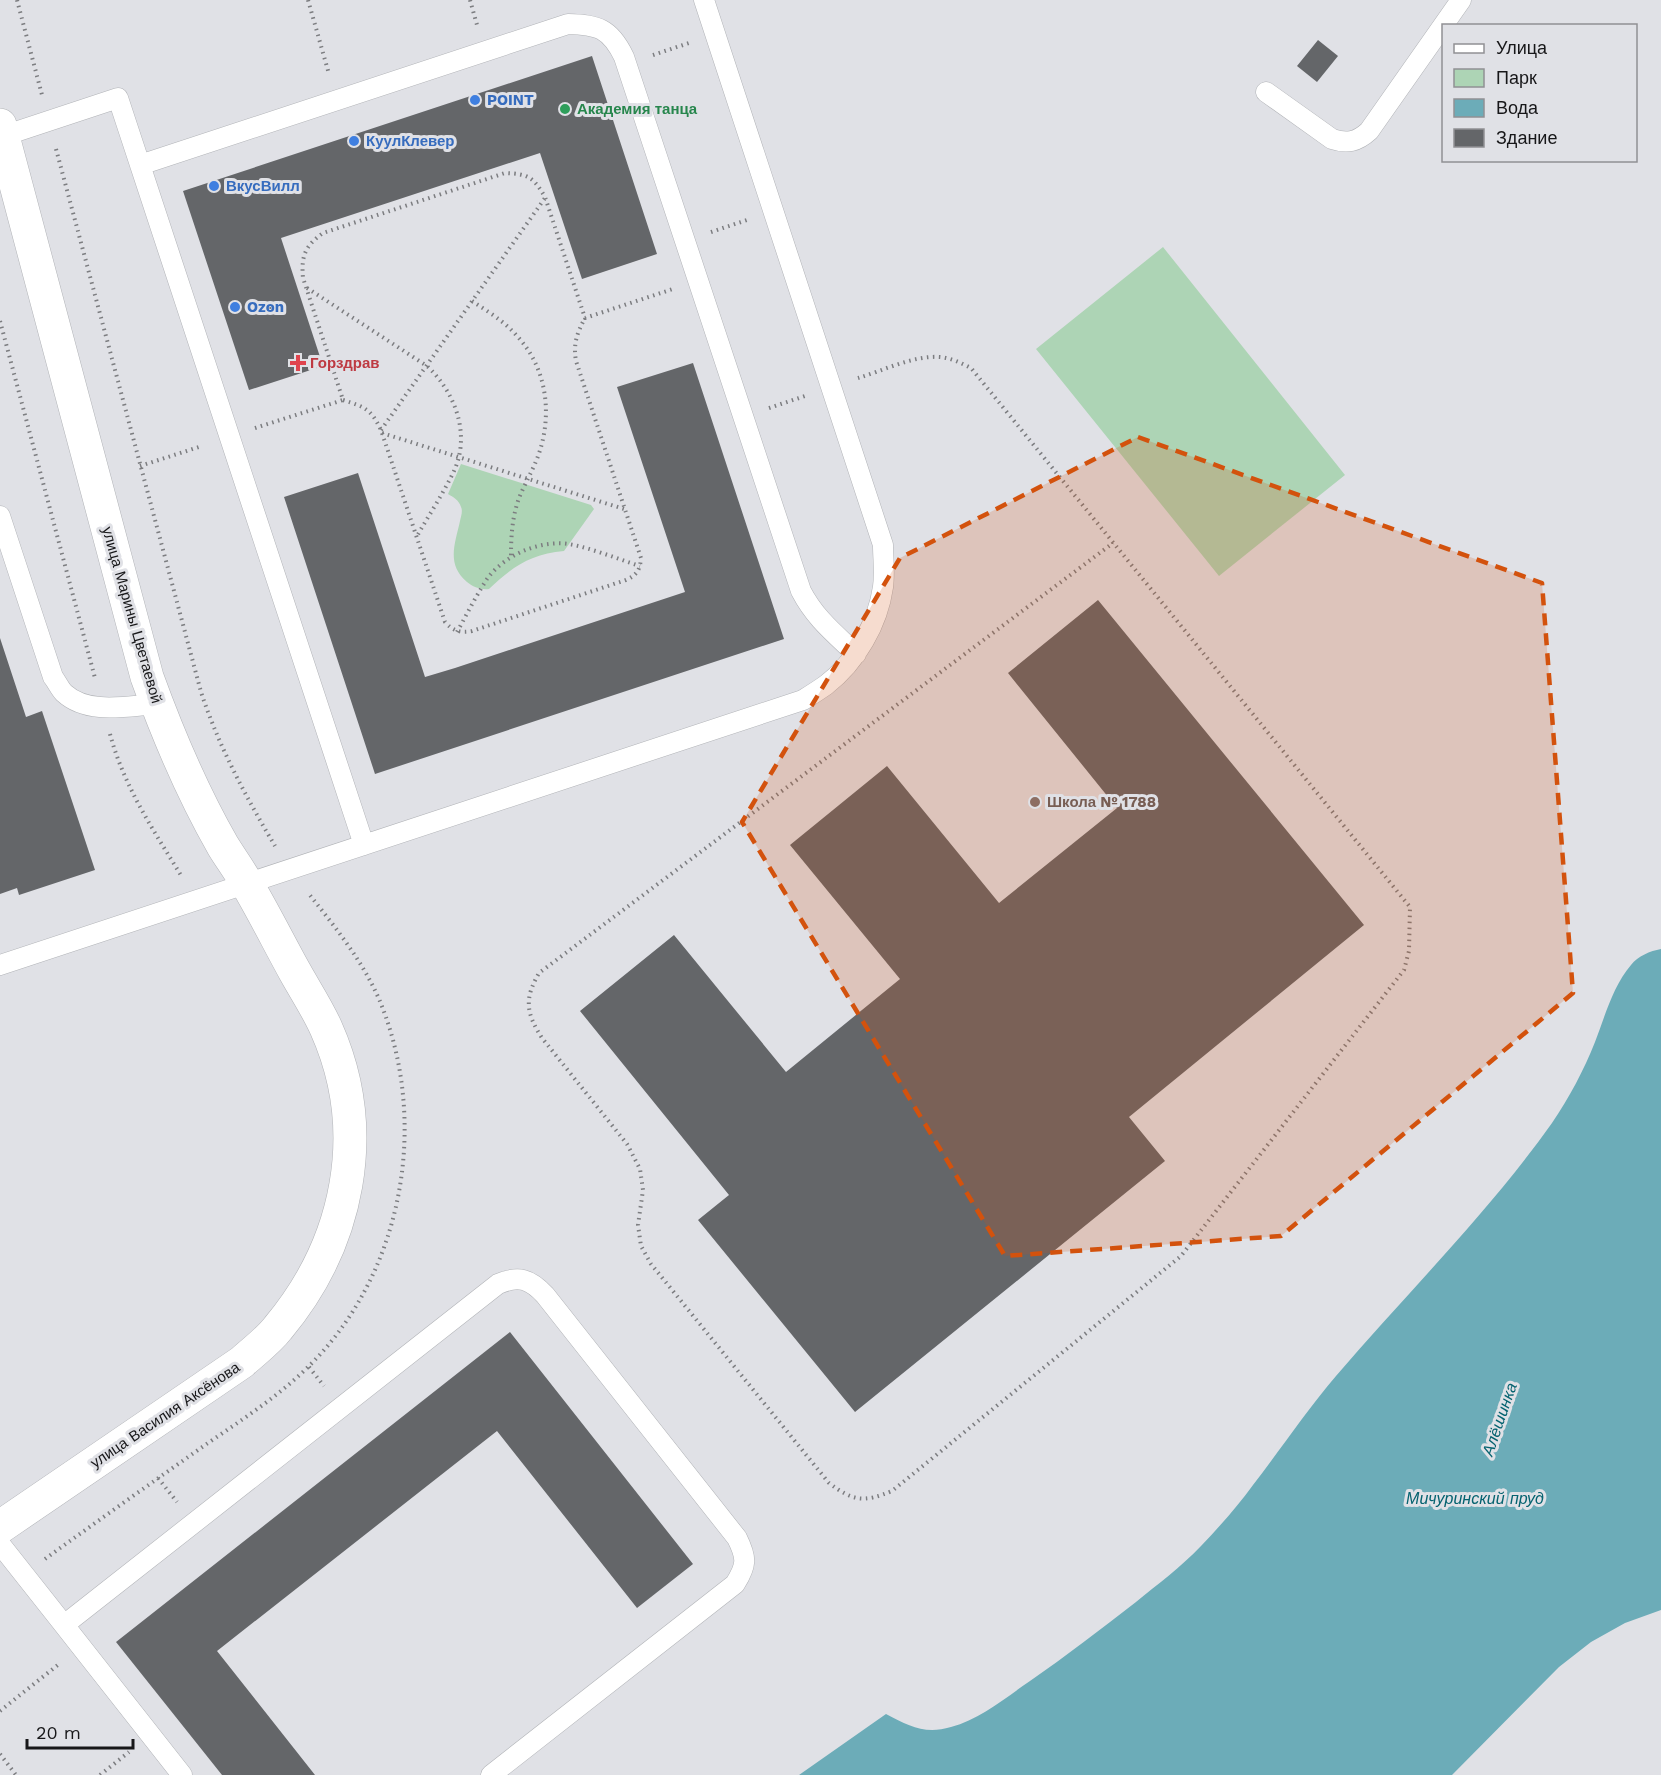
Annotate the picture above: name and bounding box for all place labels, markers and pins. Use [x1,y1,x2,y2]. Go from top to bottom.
place label: POINT [487,91,534,109]
marker: POINT [468,93,482,107]
place label: Академия танца [577,100,698,118]
marker: Академия танца [558,102,572,116]
place label: КуулКлевер [366,132,455,150]
marker: КуулКлевер [347,134,361,148]
place label: ВкусВилл [226,177,300,195]
marker: ВкусВилл [207,179,221,193]
place label: Ozon [247,298,284,316]
marker: Ozon [228,300,242,314]
place label: Горздрав [310,354,380,372]
marker: Горздрав [291,356,305,370]
place label: Школа № 1788 [1047,793,1156,811]
marker: Школа № 1788 [1028,795,1042,809]

